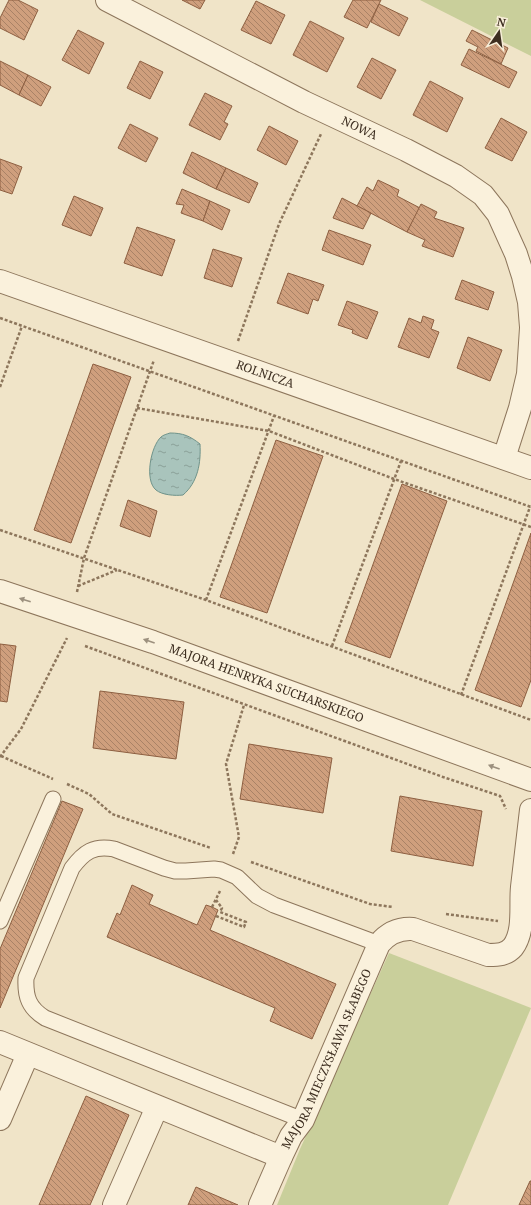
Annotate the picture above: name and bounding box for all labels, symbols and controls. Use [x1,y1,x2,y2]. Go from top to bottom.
north arrow [479,12,519,52]
text: N [495,13,508,30]
street label: NOWA [339,112,381,144]
street label: ROLNICZA [234,356,297,392]
one-way arrow [19,596,31,602]
one-way arrow [142,637,154,643]
street label: MAJORA HENRYKA SUCHARSKIEGO [167,640,366,726]
one-way arrow [488,763,500,769]
street label: MAJORA MIECZYSŁAWA SŁABEGO [277,966,375,1152]

